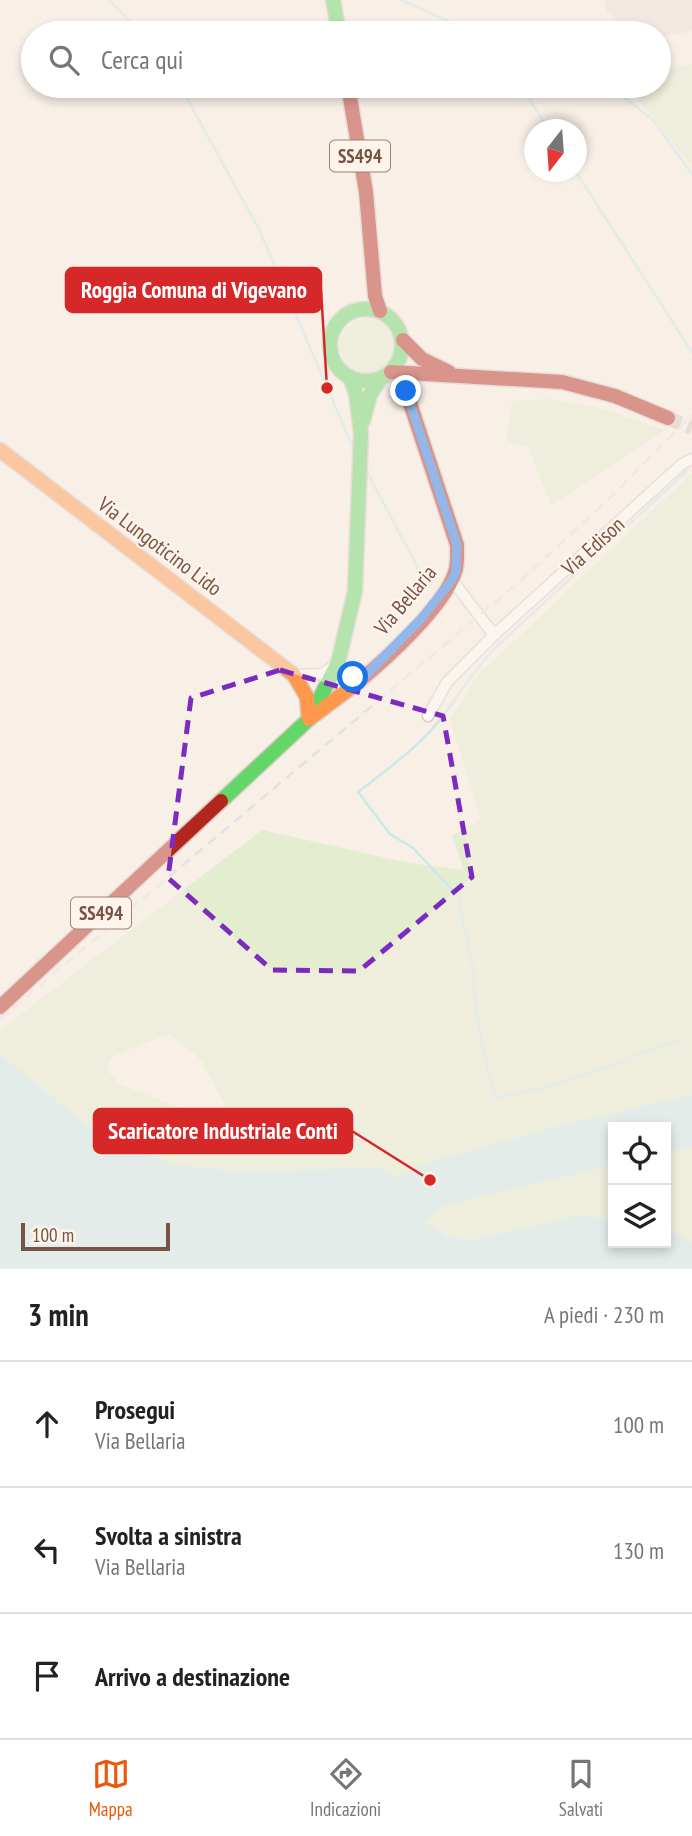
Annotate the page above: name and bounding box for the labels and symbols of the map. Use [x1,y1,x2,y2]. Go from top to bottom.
north arrow [524,119,587,182]
road number: SS494 [330,140,390,172]
callout: Roggia Comuna di Vigevano [66,268,321,312]
text: Roggia Comuna di Vigevano [81,275,307,304]
route end [390,375,421,406]
street label: Via Lungoticino Lido [92,490,227,601]
street label: Via Edison [555,511,630,582]
street label: Via Bellaria [367,560,442,641]
route start [337,661,368,692]
road number: SS494 [71,897,131,928]
callout: Scaricatore Industriale Conti [94,1109,352,1153]
text: Scaricatore Industriale Conti [108,1116,338,1145]
scale bar [21,1220,170,1252]

